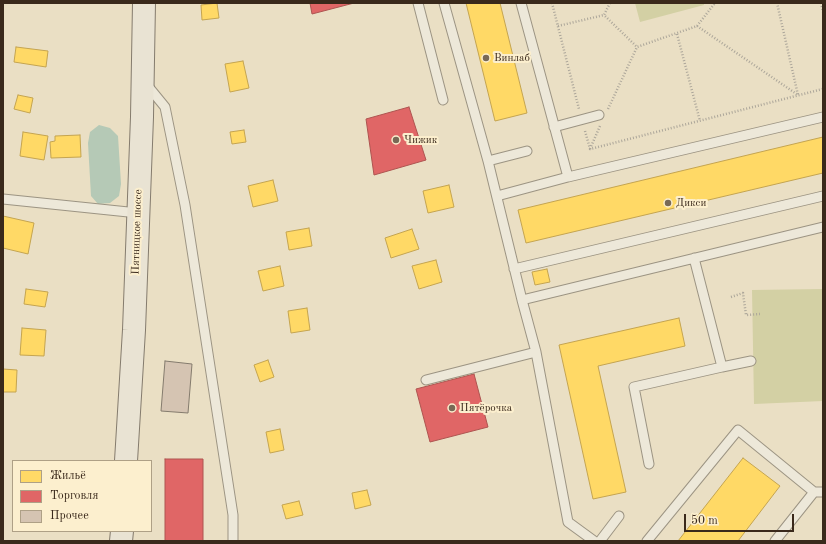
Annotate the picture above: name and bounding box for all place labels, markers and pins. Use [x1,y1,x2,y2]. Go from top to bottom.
place label: Винлаб [494,51,530,65]
marker: Винлаб [481,53,491,63]
place label: Чижик [404,133,437,147]
marker: Чижик [391,135,401,145]
place label: Дикси [676,196,706,210]
marker: Дикси [663,198,673,208]
place label: Пятёрочка [460,401,512,415]
marker: Пятёрочка [447,403,457,413]

